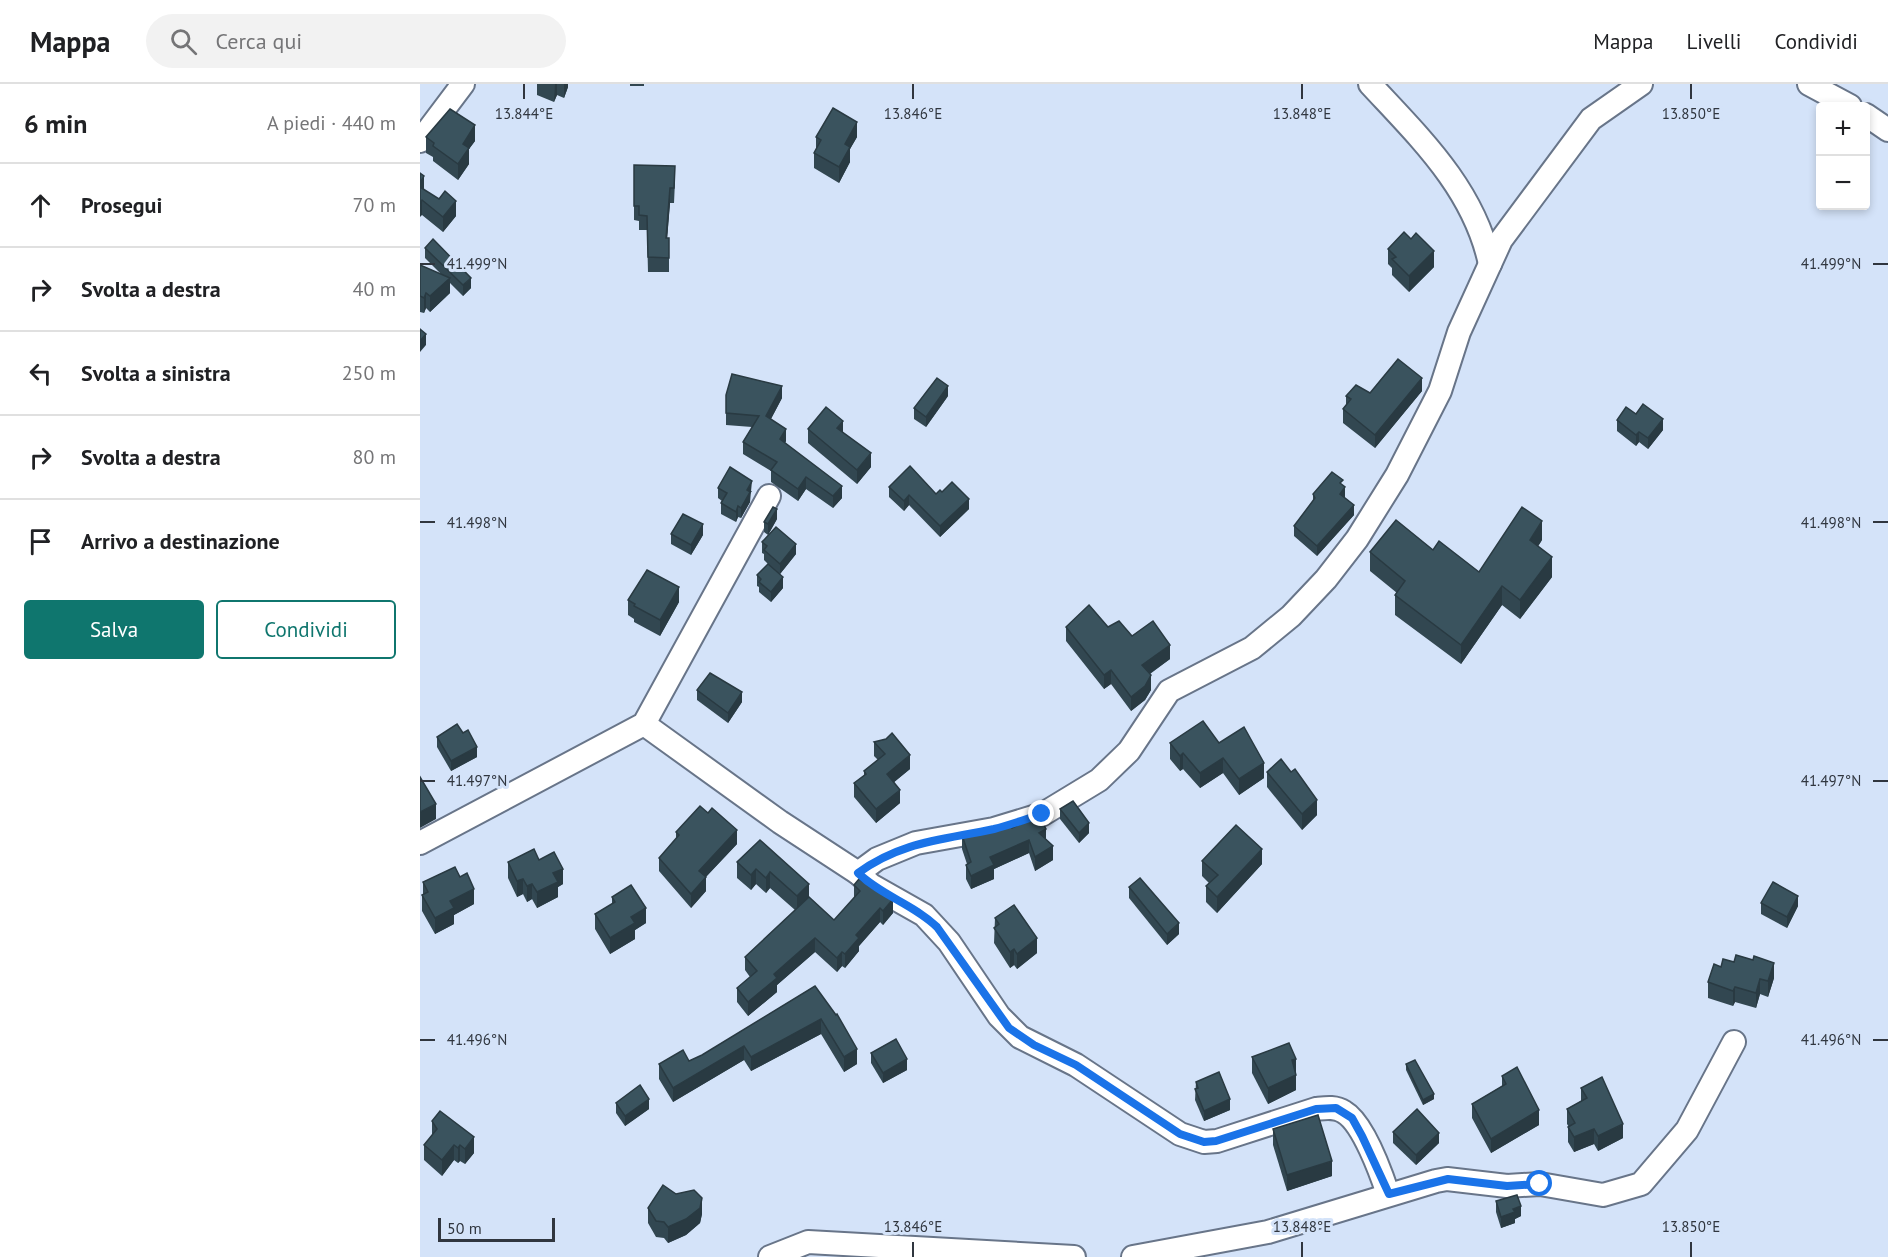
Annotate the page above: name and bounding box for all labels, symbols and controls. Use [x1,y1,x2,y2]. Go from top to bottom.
search box [146,14,566,68]
text: Mappa [30,23,110,60]
icon: search [167,25,200,58]
text: Cerca qui [215,27,302,55]
text: Mappa [1593,28,1653,55]
text: Livelli [1686,28,1741,55]
text: Condividi [1774,28,1858,55]
map controls [1816,102,1870,210]
button: + [1816,102,1870,156]
text: 13.844°E [495,104,553,123]
text: 13.846°E [884,104,942,123]
text: 13.848°E [1273,104,1331,123]
text: 13.850°E [1662,104,1720,123]
text: 6 min [24,107,87,140]
text: A piedi · 440 m [267,110,396,136]
button: − [1816,156,1870,210]
icon: ahead [24,189,57,222]
text: Prosegui [81,191,162,219]
text: 70 m [353,192,396,218]
text: 41.499°N [447,254,507,273]
text: 41.499°N [1801,254,1861,273]
icon: right [24,273,57,306]
text: Svolta a destra [81,275,221,303]
text: 40 m [353,276,396,302]
icon: left [24,357,57,390]
text: Svolta a sinistra [81,359,231,387]
text: 250 m [342,360,396,386]
icon: right [24,441,57,474]
text: Svolta a destra [81,443,221,471]
text: 80 m [353,444,396,470]
text: 41.498°N [447,513,507,532]
text: 41.498°N [1801,513,1861,532]
icon: arrive [24,525,57,558]
text: Arrivo a destinazione [81,527,280,555]
button: Salva [24,600,204,659]
button: Condividi [216,600,396,659]
text: 41.497°N [447,771,507,790]
text: 41.497°N [1801,771,1861,790]
route end [1028,800,1054,826]
text: 41.496°N [447,1030,507,1049]
text: 41.496°N [1801,1030,1861,1049]
route start [1526,1170,1552,1196]
scale bar [438,1215,555,1242]
text: 13.846°E [884,1217,942,1236]
text: 13.848°E [1273,1217,1331,1236]
text: 13.850°E [1662,1217,1720,1236]
text: 50 m [447,1218,482,1238]

